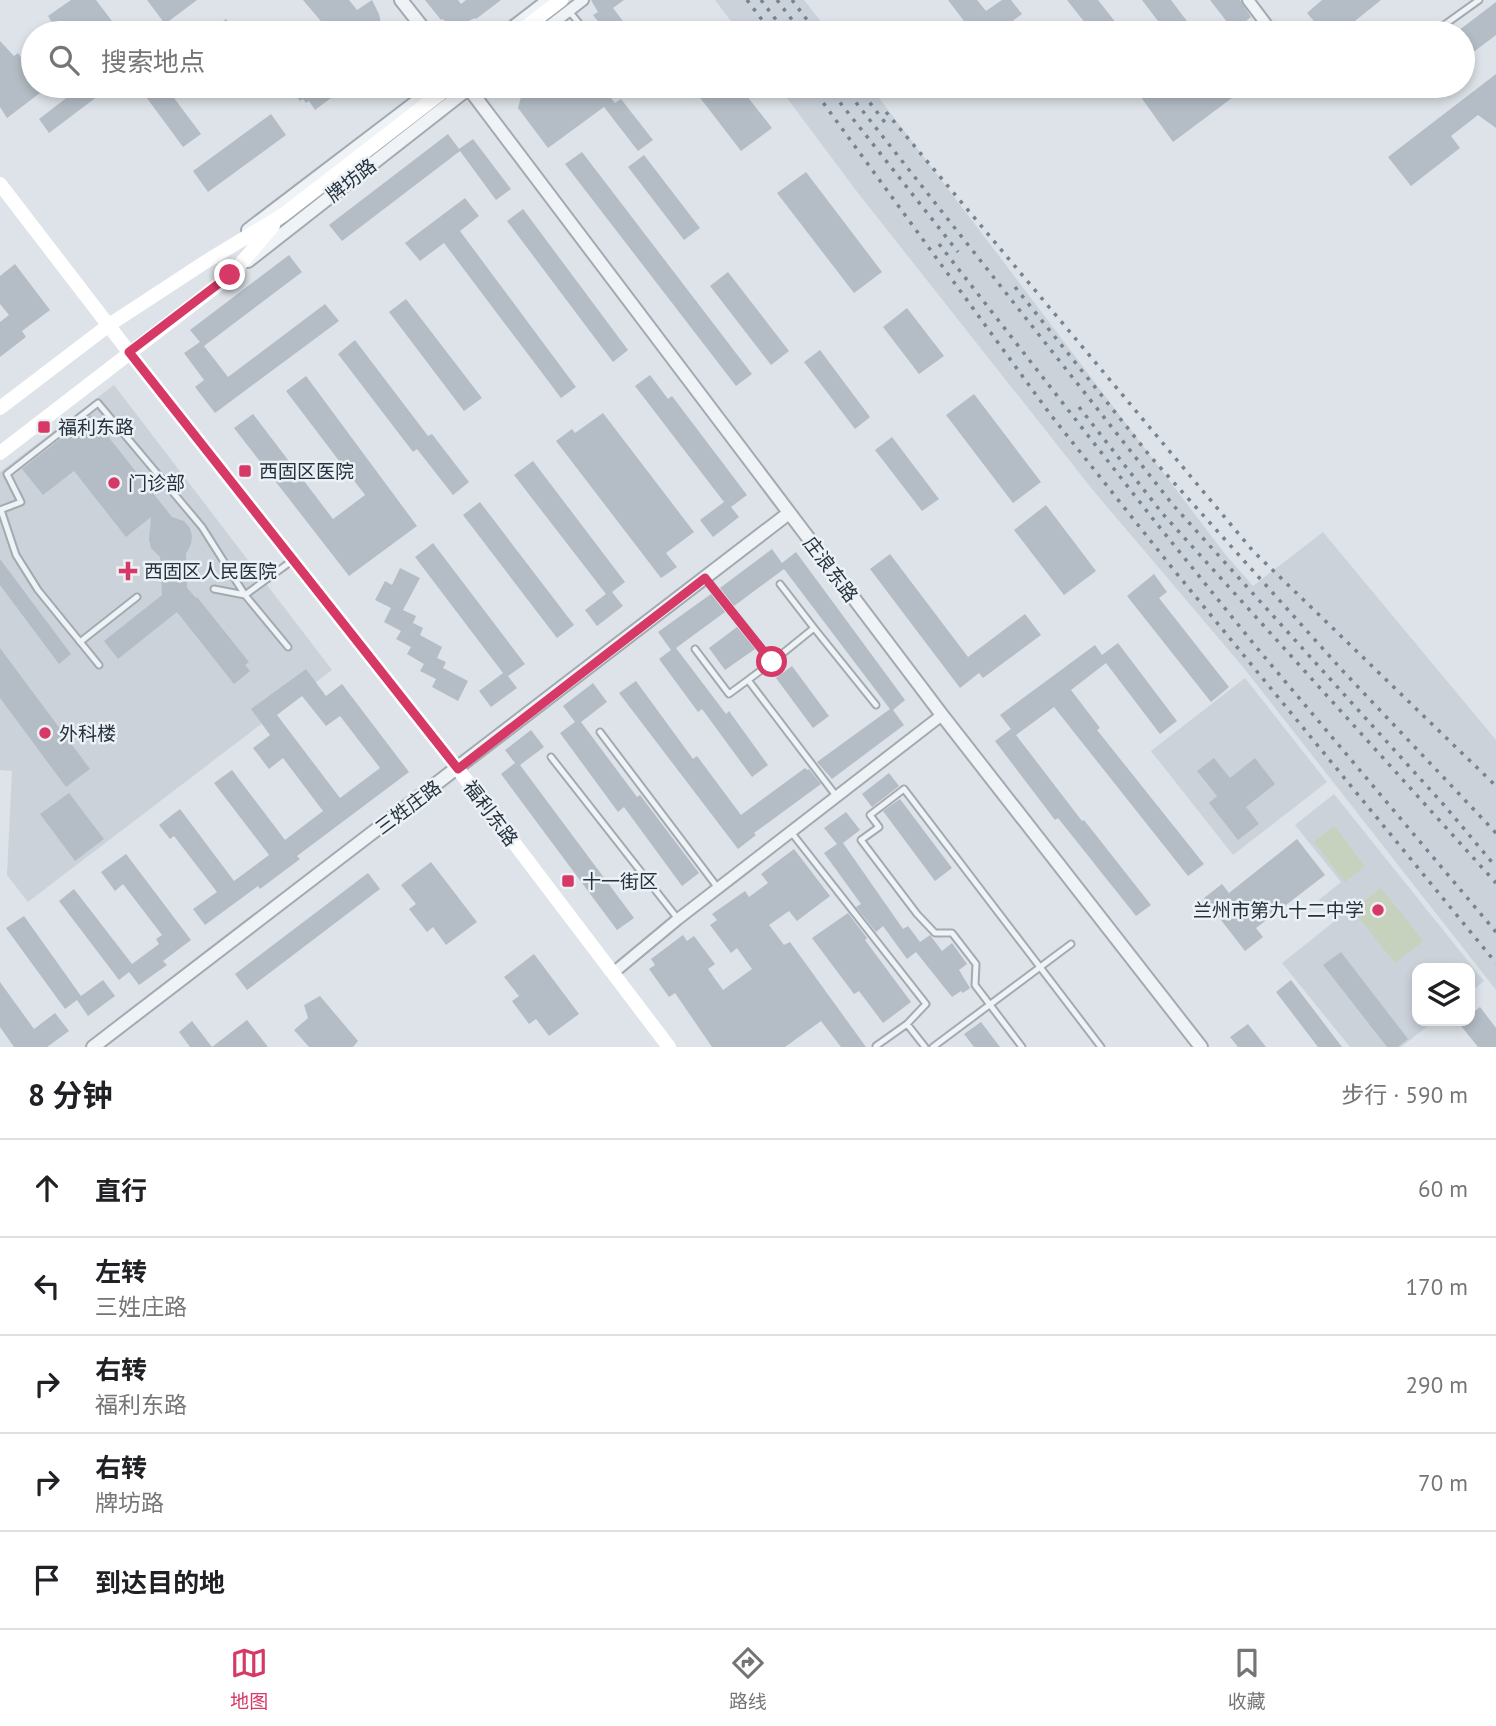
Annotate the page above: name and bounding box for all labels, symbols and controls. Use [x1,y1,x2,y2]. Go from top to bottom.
search box [21,21,1475,98]
icon: search [45,41,83,79]
text: 搜索地点 [101,45,205,78]
street label: 牌坊路 [321,153,381,207]
route end [214,259,245,290]
place label: 福利东路 [58,415,134,439]
marker: 福利东路 [36,419,52,435]
place label: 西固区医院 [259,459,354,483]
marker: 西固区医院 [237,463,253,479]
place label: 门诊部 [128,471,185,495]
marker: 门诊部 [106,475,122,491]
street label: 庄浪东路 [799,531,863,607]
place label: 西固区人民医院 [144,559,277,583]
marker: 西固区人民医院 [118,561,138,581]
route start [756,646,787,677]
place label: 外科楼 [59,721,116,745]
marker: 外科楼 [37,725,53,741]
street label: 三姓庄路 [370,775,446,839]
street label: 福利东路 [459,775,523,851]
place label: 十一街区 [582,869,658,893]
marker: 十一街区 [560,873,576,889]
place label: 兰州市第九十二中学 [1193,898,1364,922]
marker: 兰州市第九十二中学 [1370,902,1386,918]
map controls [1412,963,1475,1026]
button: layers [1412,963,1475,1026]
text: 8 分钟 [28,1075,113,1114]
text: 步行 · 590 m [1341,1080,1468,1109]
icon: ahead [28,1169,66,1207]
text: 直行 [95,1174,147,1207]
text: 60 m [1418,1174,1468,1203]
text: 左转 [95,1255,147,1288]
icon: left [28,1267,66,1305]
text: 170 m [1406,1272,1468,1301]
text: 三姓庄路 [95,1292,187,1321]
text: 右转 [95,1353,147,1386]
icon: right [28,1365,66,1403]
text: 290 m [1406,1370,1468,1399]
text: 福利东路 [95,1390,187,1419]
text: 右转 [95,1451,147,1484]
icon: right [28,1463,66,1501]
text: 70 m [1418,1468,1468,1497]
text: 牌坊路 [95,1488,164,1517]
icon: arrive [28,1561,66,1599]
text: 到达目的地 [95,1566,225,1599]
tab: 地图 [230,1644,268,1713]
tab: 路线 [729,1644,767,1713]
tab: 收藏 [1228,1644,1266,1713]

